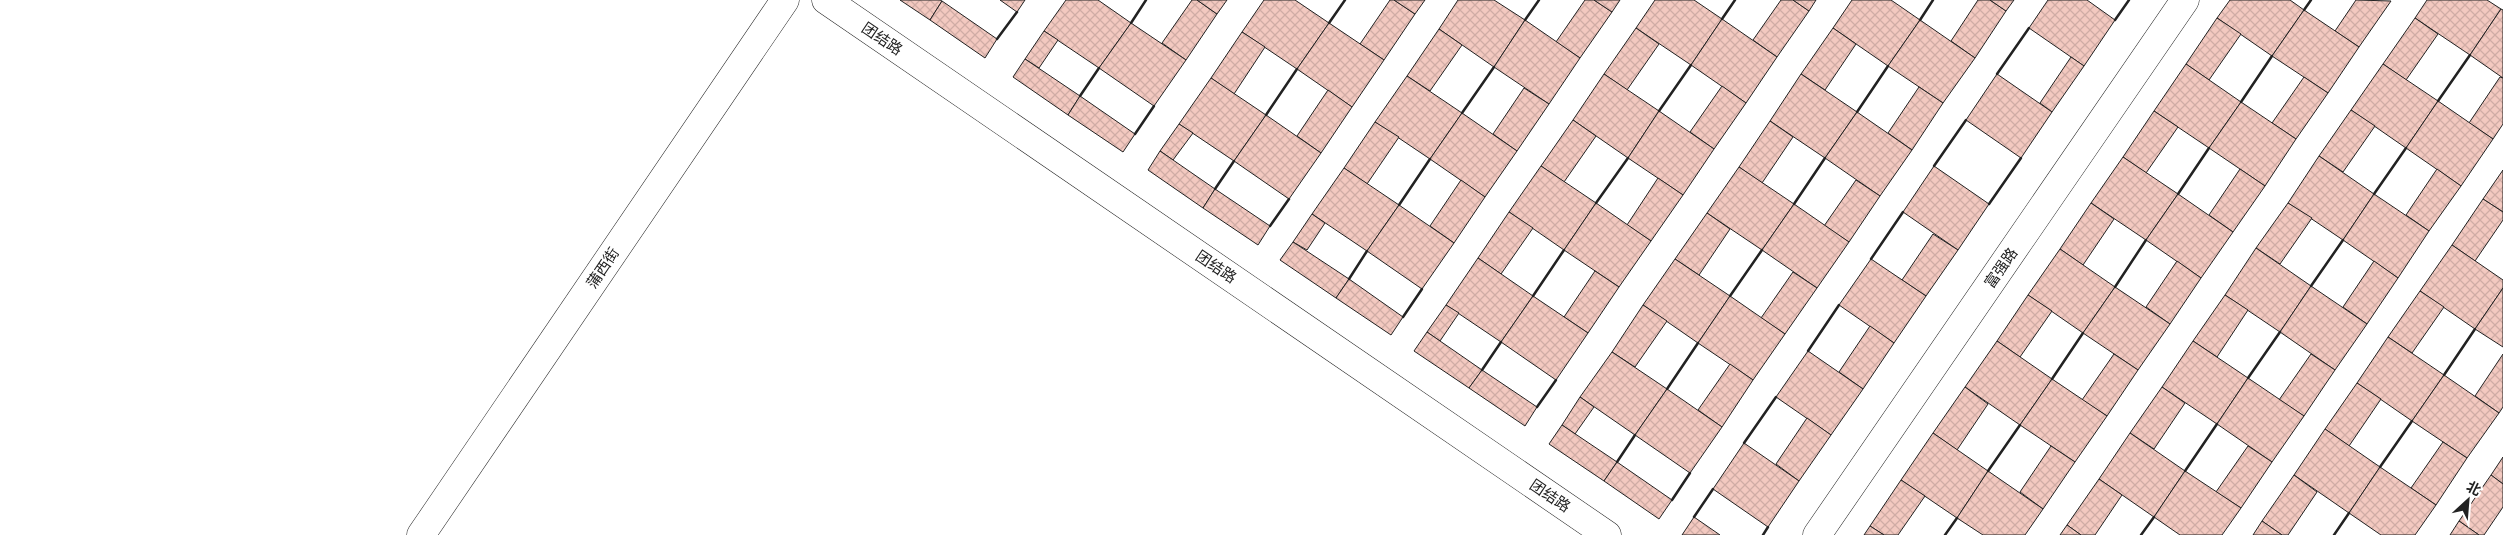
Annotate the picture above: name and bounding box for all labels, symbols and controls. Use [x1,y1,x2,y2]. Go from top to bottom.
street label: 团结路 [859,18,906,58]
street label: 蒲西街 [582,244,622,291]
street label: 富强路 [1980,244,2020,291]
street label: 团结路 [1193,246,1240,286]
street label: 团结路 [1527,475,1574,515]
north arrow [2443,475,2493,525]
text: 北 [2464,477,2484,499]

